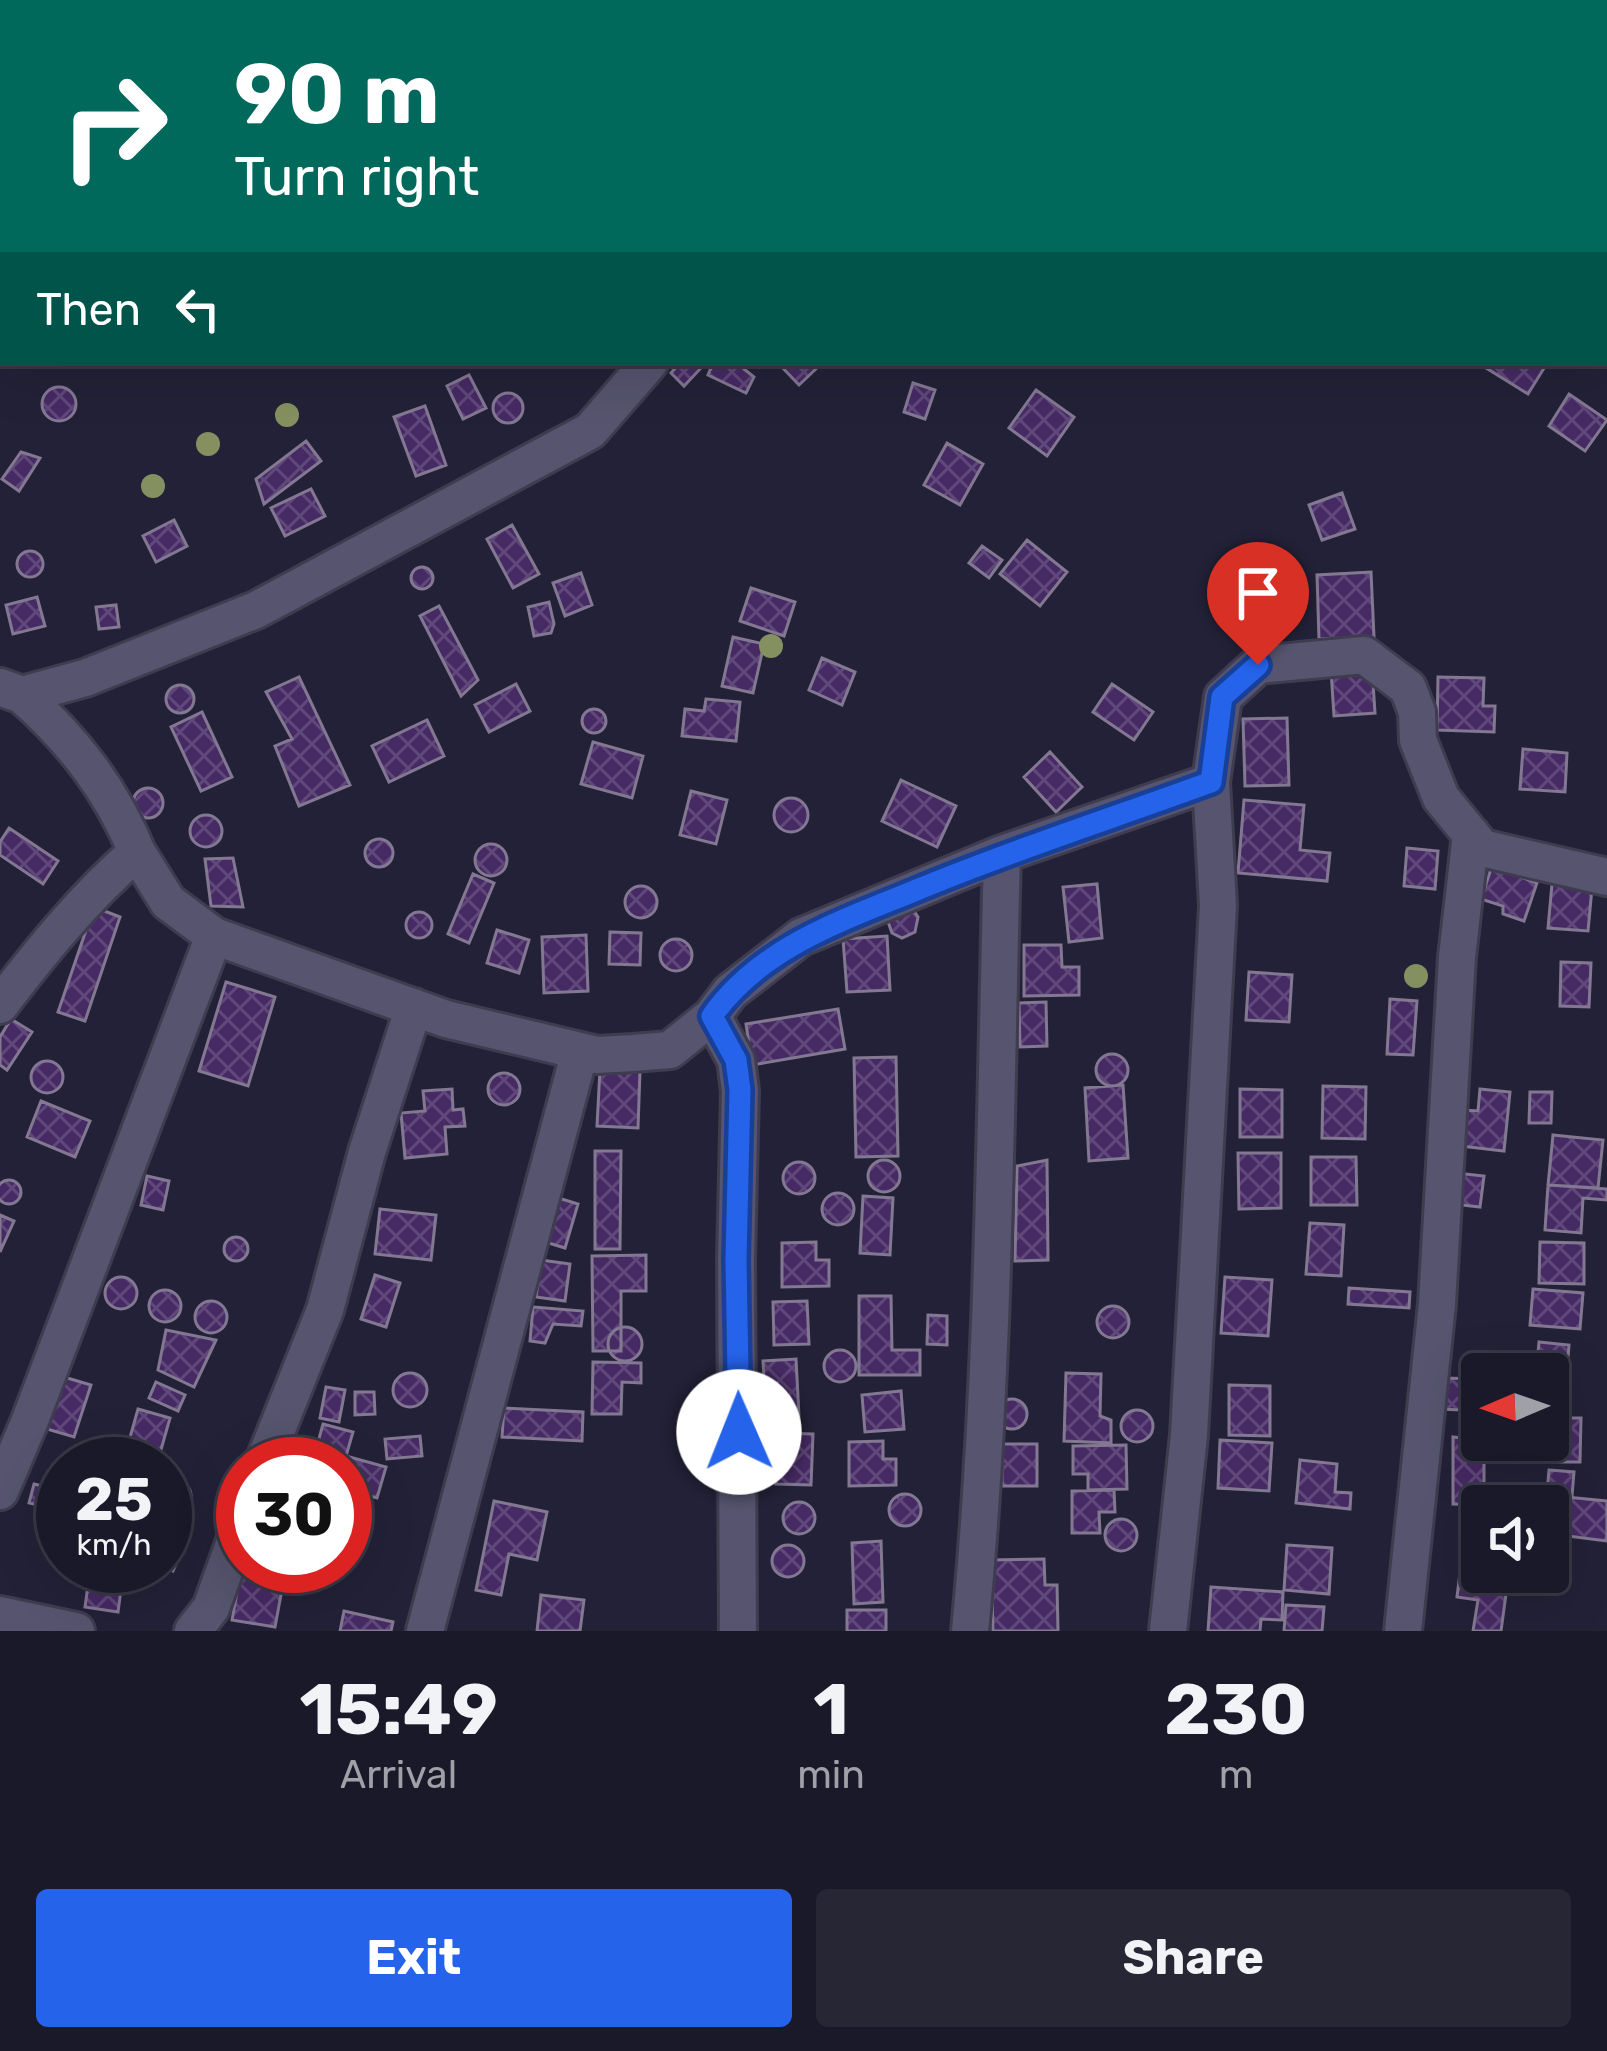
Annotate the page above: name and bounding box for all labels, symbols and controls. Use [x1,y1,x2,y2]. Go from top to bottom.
text: 90 m [234,44,440,144]
icon: right [36,48,192,204]
text: Turn right [234,145,479,209]
icon: left [165,276,231,342]
text: Then [36,283,141,336]
pin [1207,542,1309,665]
icon: arrive [1225,560,1291,626]
north arrow [1461,1353,1569,1461]
map controls [1461,1353,1569,1593]
position arrow [676,1369,802,1495]
speed limit sign: 30 [216,1437,372,1593]
text: 25 [75,1464,153,1535]
button: sound [1461,1485,1569,1593]
text: km/h [77,1527,151,1563]
text: 15:49 [299,1667,498,1752]
text: 1 [813,1667,849,1752]
text: 230 [1164,1667,1308,1752]
text: Arrival [340,1752,457,1798]
text: min [797,1752,865,1798]
text: m [1219,1752,1253,1798]
button: Exit [36,1889,792,2027]
button: Share [816,1889,1571,2027]

